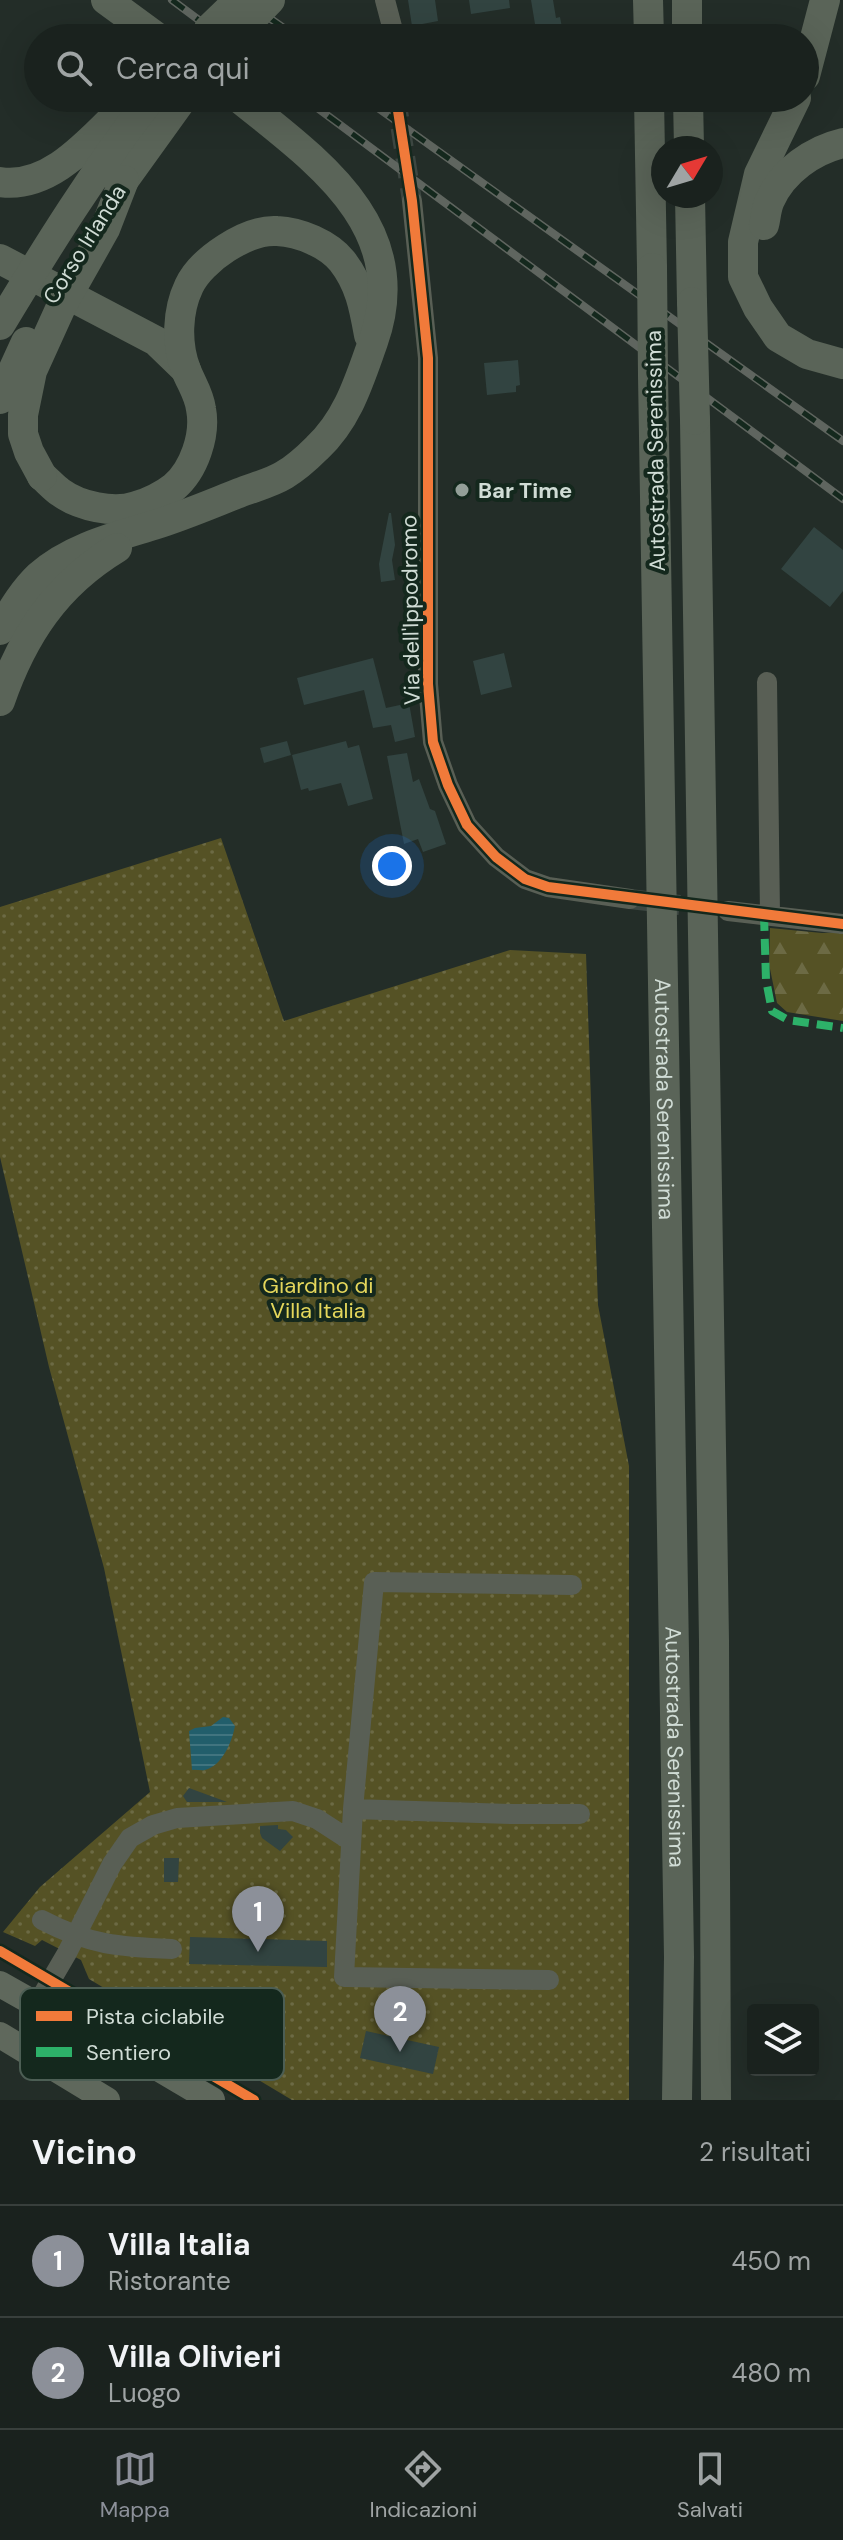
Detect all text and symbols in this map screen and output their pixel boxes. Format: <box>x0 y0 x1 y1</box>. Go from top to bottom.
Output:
search box <box>24 24 819 112</box>
icon: search <box>52 46 96 90</box>
text: Cerca qui <box>116 49 250 88</box>
north arrow <box>651 136 723 208</box>
street label: Corso Irlanda <box>36 179 133 309</box>
street label: Autostrada Serenissima <box>639 330 672 572</box>
place label: Bar Time <box>478 476 572 505</box>
marker: Bar Time <box>453 481 471 499</box>
street label: Via dell'Ippodromo <box>394 515 427 705</box>
your location <box>372 846 412 886</box>
street label: Autostrada Serenissima <box>648 978 681 1220</box>
park label: Giardino di Villa Italia <box>262 1271 374 1325</box>
street label: Autostrada Serenissima <box>659 1626 692 1868</box>
pin: 1 <box>232 1886 284 1952</box>
pin: 2 <box>374 1986 426 2052</box>
legend <box>20 1988 284 2080</box>
text: Pista ciclabile <box>86 2002 225 2031</box>
map controls <box>747 2004 819 2076</box>
button: layers <box>747 2004 819 2076</box>
text: Sentiero <box>86 2038 171 2067</box>
text: Vicino <box>32 2130 137 2175</box>
text: 2 risultati <box>699 2135 811 2169</box>
text: Villa Italia <box>108 2225 251 2264</box>
text: 1 <box>53 2244 63 2278</box>
text: 450 m <box>731 2244 811 2278</box>
text: Ristorante <box>108 2264 231 2298</box>
text: Villa Olivieri <box>108 2337 282 2376</box>
text: 2 <box>50 2356 66 2390</box>
text: 480 m <box>732 2356 811 2390</box>
text: Luogo <box>108 2376 181 2410</box>
tab: Mappa <box>100 2447 170 2524</box>
tab: Indicazioni <box>369 2447 477 2524</box>
tab: Salvati <box>677 2447 743 2524</box>

